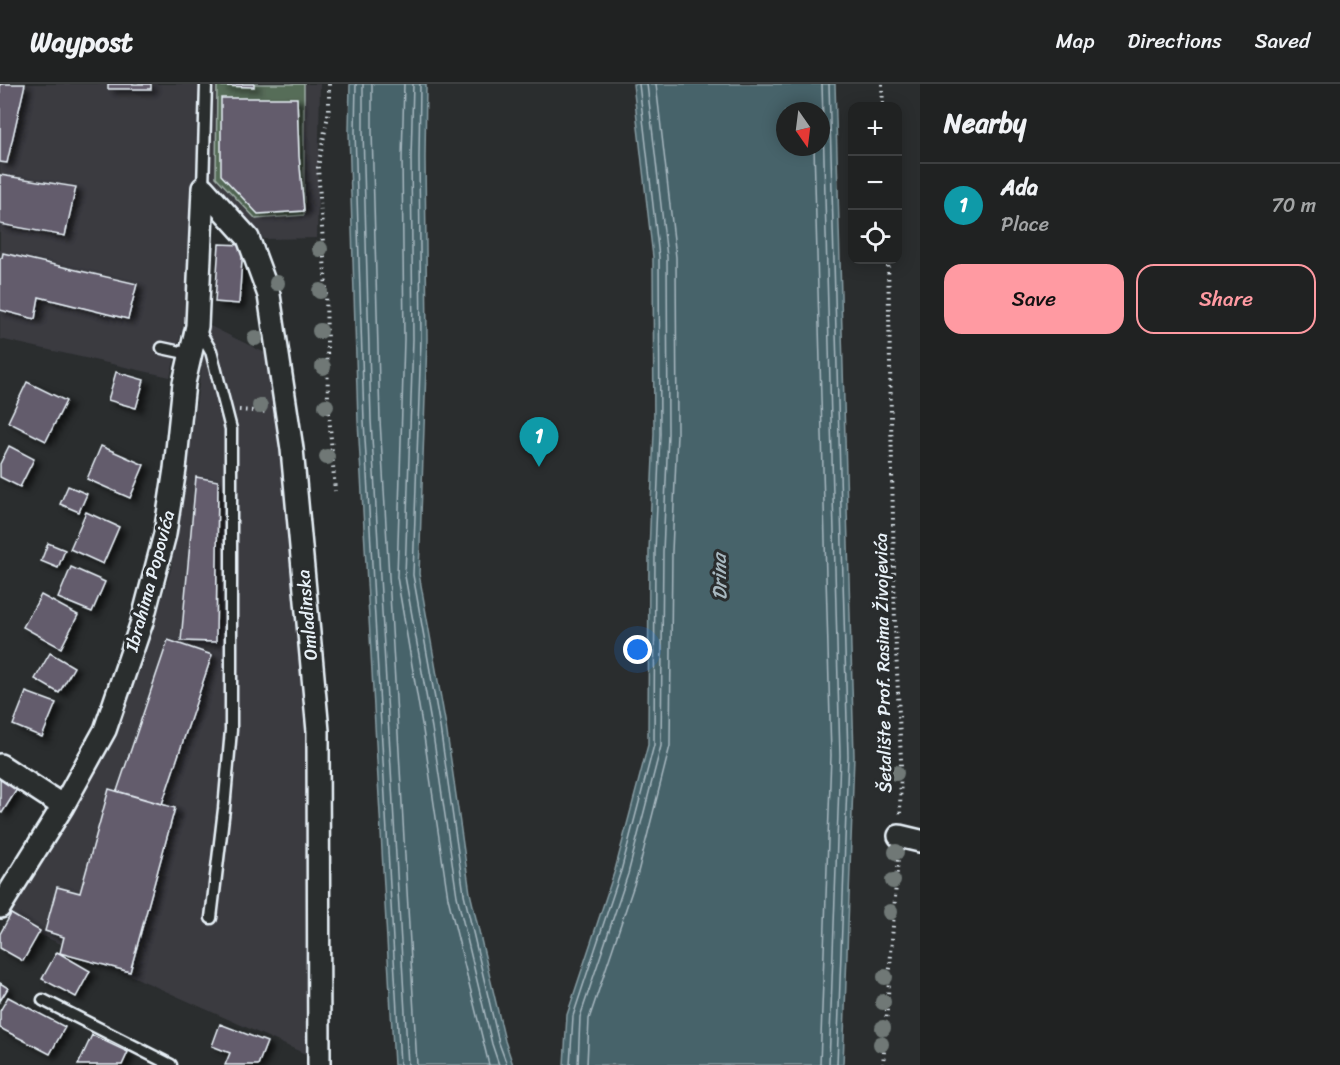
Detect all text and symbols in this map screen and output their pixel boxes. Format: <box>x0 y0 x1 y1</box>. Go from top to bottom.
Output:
text: Waypost <box>30 17 133 66</box>
text: Map <box>1056 22 1094 60</box>
text: Directions <box>1127 22 1222 60</box>
text: Saved <box>1255 22 1310 60</box>
text: Nearby <box>944 100 1026 146</box>
north arrow <box>776 102 830 156</box>
map controls <box>848 102 902 264</box>
button: + <box>848 102 902 156</box>
button: − <box>848 156 902 210</box>
text: Ada <box>1001 168 1038 207</box>
text: 1 <box>959 188 968 223</box>
text: 70 m <box>1271 188 1316 223</box>
text: Place <box>1001 207 1049 242</box>
button: locate <box>848 210 902 264</box>
button: Save <box>944 264 1124 334</box>
button: Share <box>1136 264 1316 334</box>
pin: 1 <box>520 418 558 467</box>
street label: Ibrahima Popovića <box>115 507 184 656</box>
street label: Šetalište Prof. Rasima Živojevića <box>865 533 901 793</box>
water label: Drina <box>702 550 737 601</box>
street label: Omladinska <box>287 568 327 662</box>
your location <box>623 635 652 664</box>

